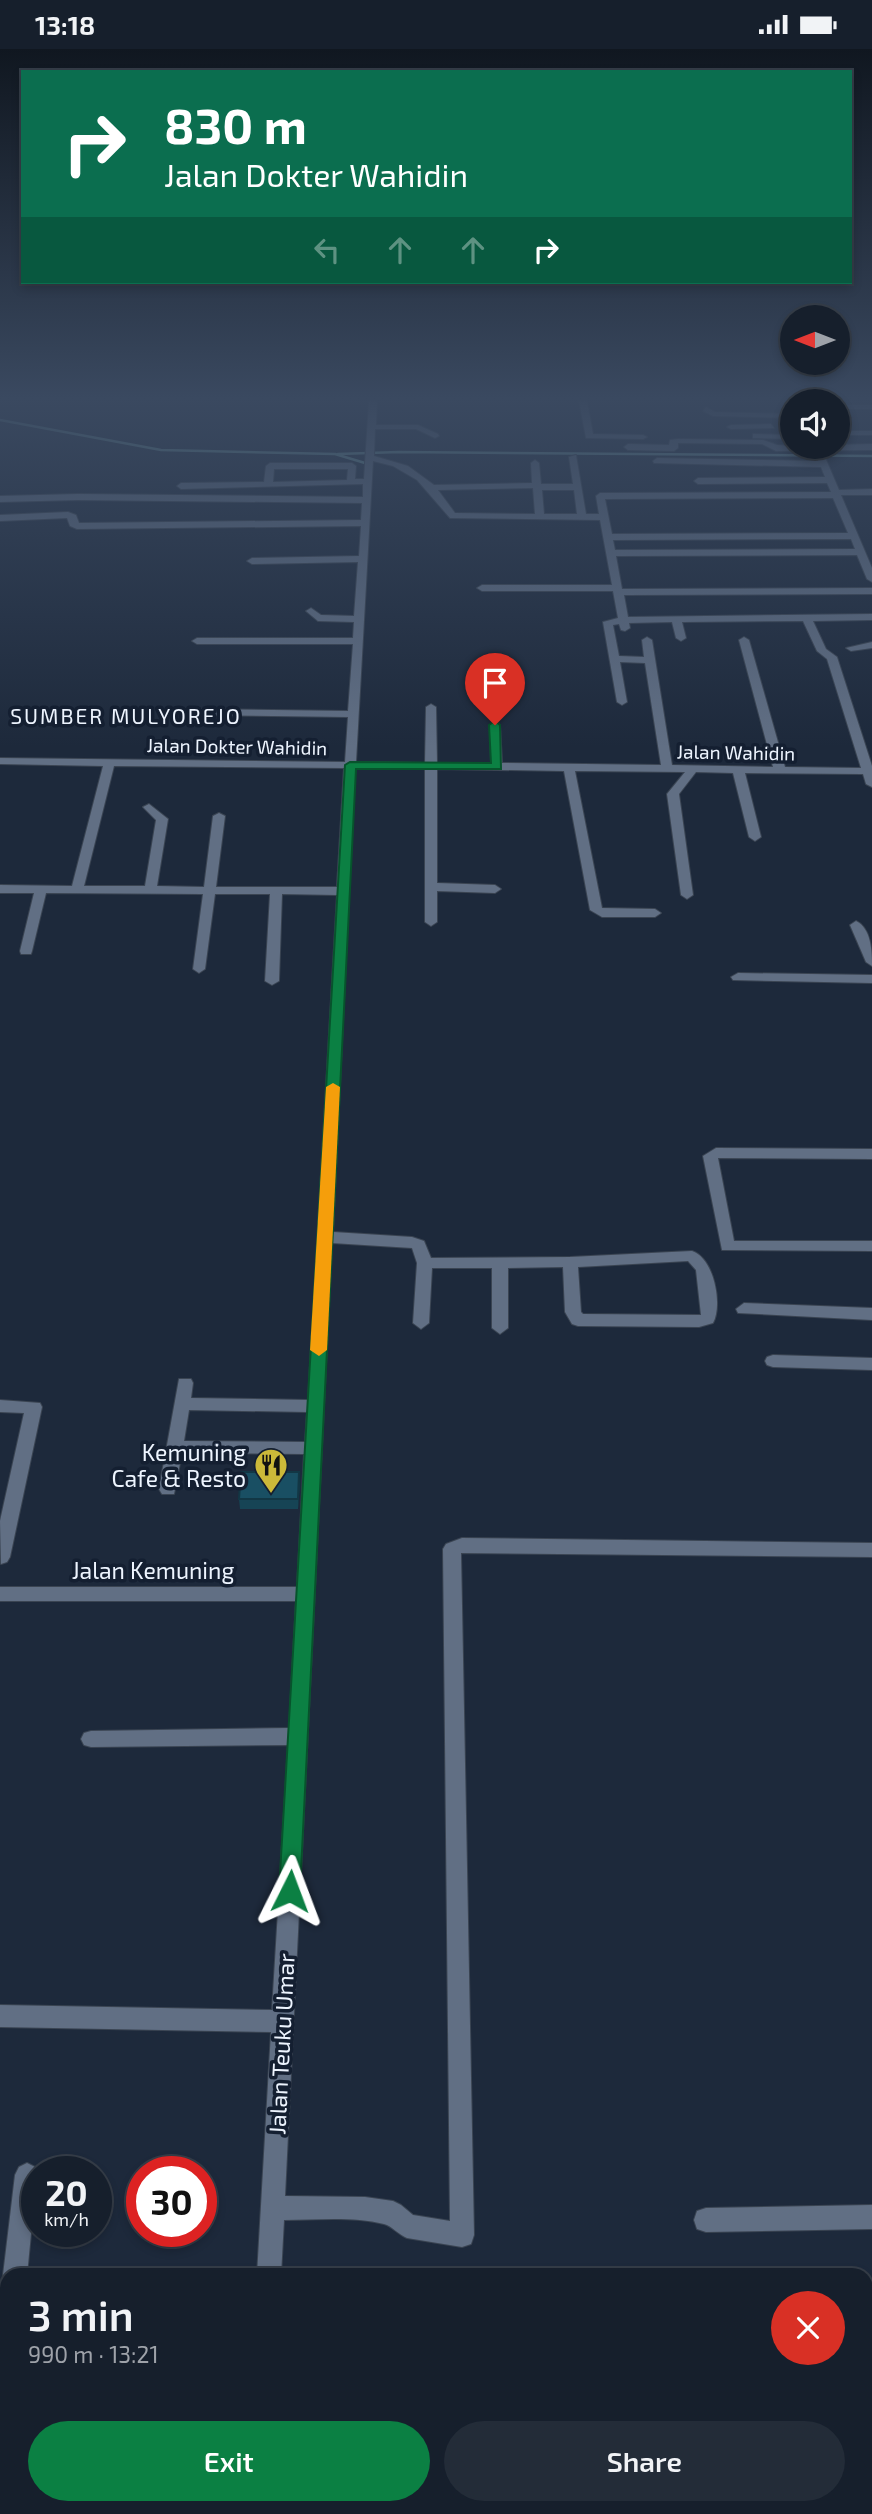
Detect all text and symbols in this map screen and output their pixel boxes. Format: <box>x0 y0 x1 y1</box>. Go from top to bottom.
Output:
text: 13:18 <box>35 9 95 40</box>
text: 830 m <box>164 95 307 154</box>
icon: right <box>49 98 140 189</box>
text: Jalan Dokter Wahidin <box>164 155 468 193</box>
icon: left <box>308 231 346 269</box>
icon: ahead <box>381 231 419 269</box>
icon: ahead <box>454 231 492 269</box>
icon: right <box>527 231 565 269</box>
north arrow <box>780 305 850 375</box>
map controls <box>780 305 850 459</box>
button: sound <box>780 389 850 459</box>
pin <box>465 653 525 725</box>
icon: arrive <box>476 664 514 702</box>
district label: SUMBER MULYOREJO <box>10 703 242 728</box>
street label: Jalan Dokter Wahidin <box>147 733 327 759</box>
street label: Jalan Wahidin <box>677 739 795 765</box>
place label: Kemuning Cafe & Resto <box>111 1438 246 1492</box>
restaurant icon: Kemuning Cafe & Resto <box>252 1446 290 1495</box>
street label: Jalan Kemuning <box>72 1556 234 1584</box>
position arrow <box>253 1854 327 1928</box>
street label: Jalan Teuku Umar <box>262 1953 300 2135</box>
speed limit sign: 30 <box>126 2156 217 2247</box>
text: 20 <box>45 2171 88 2213</box>
text: km/h <box>44 2208 89 2230</box>
text: 3 min <box>28 2289 134 2339</box>
button: close <box>771 2291 845 2365</box>
text: 990 m · 13:21 <box>28 2340 159 2368</box>
button: Exit <box>28 2421 430 2501</box>
button: Share <box>444 2421 845 2501</box>

